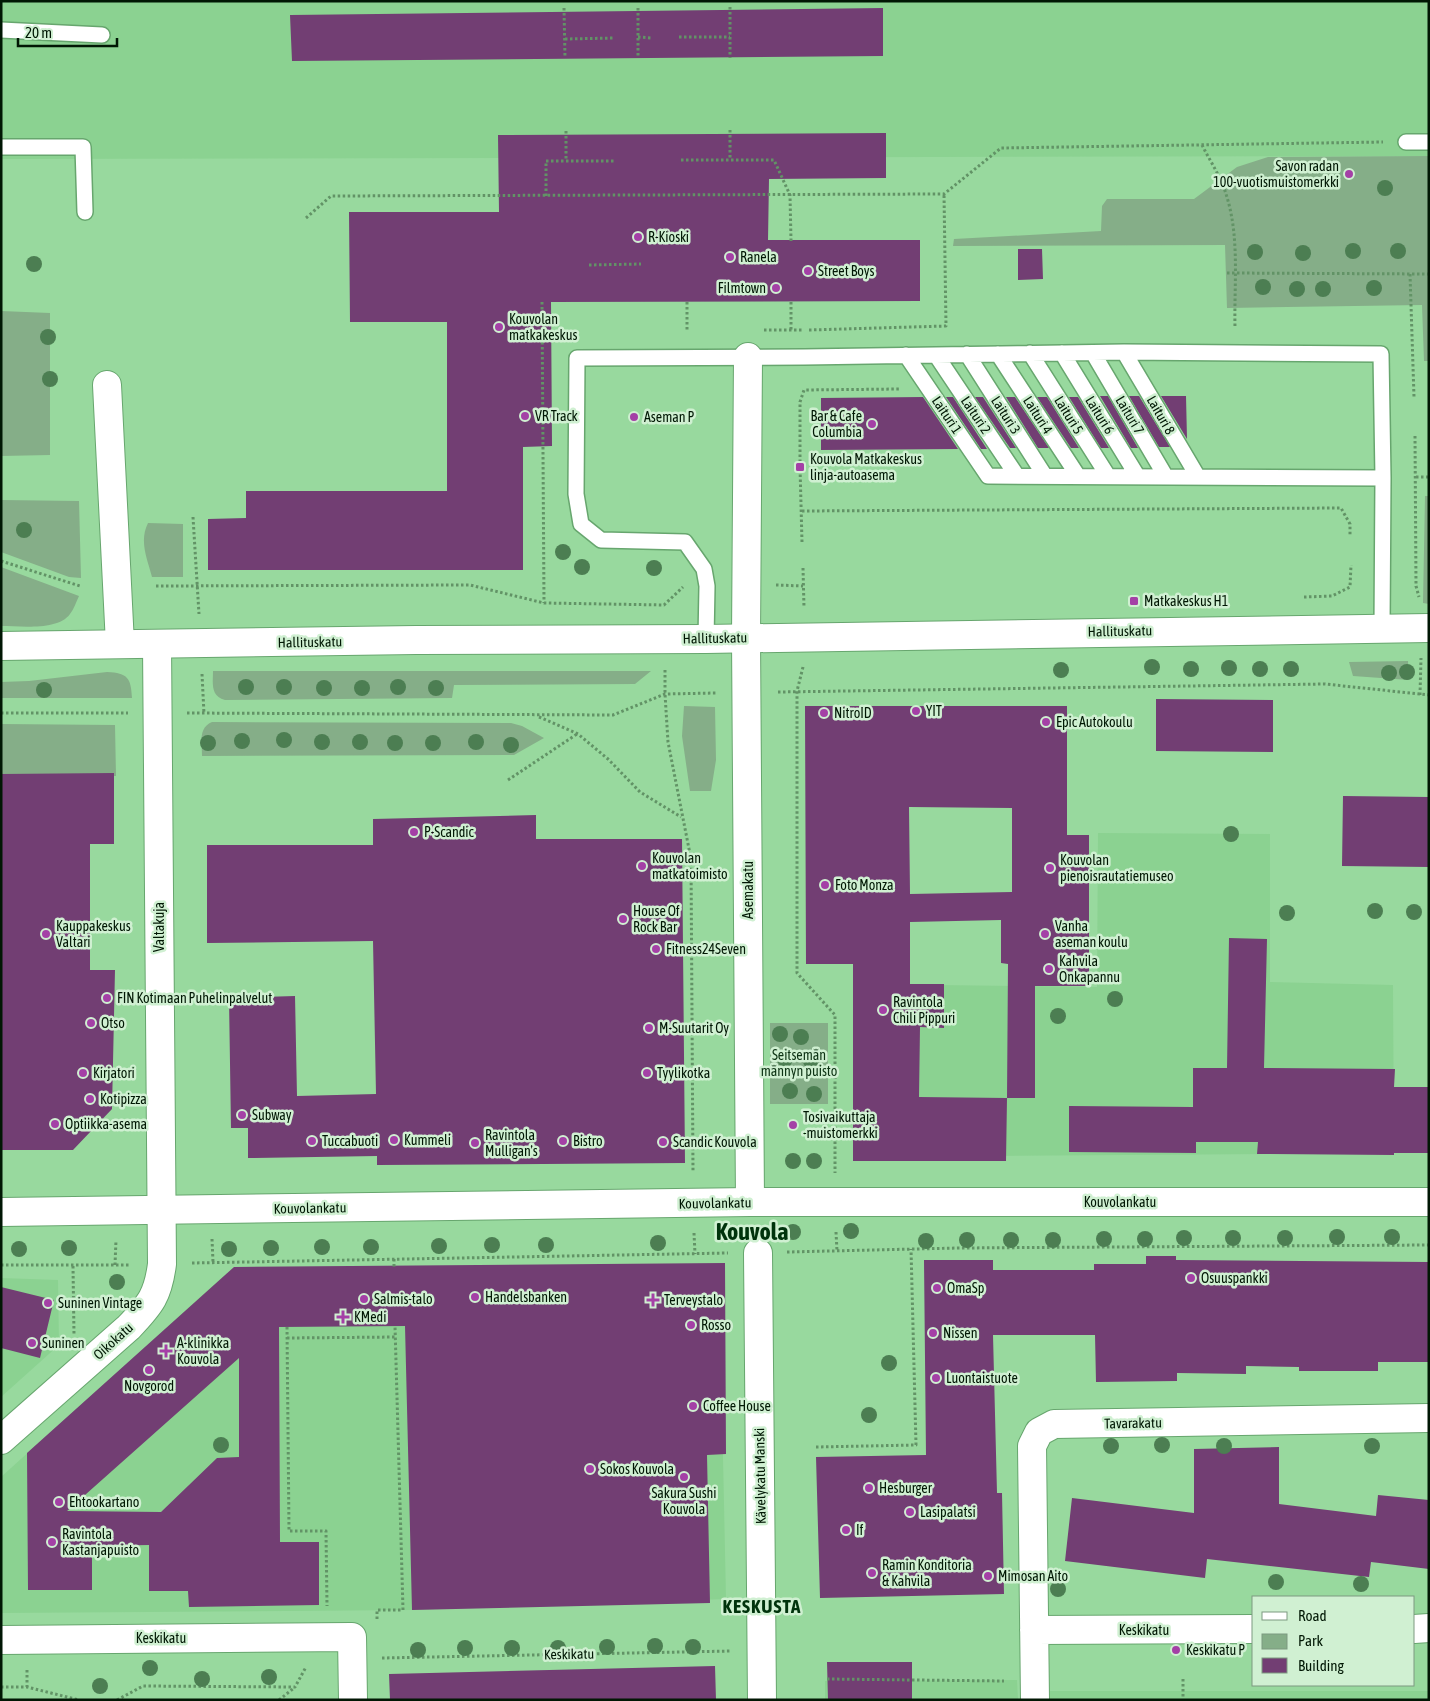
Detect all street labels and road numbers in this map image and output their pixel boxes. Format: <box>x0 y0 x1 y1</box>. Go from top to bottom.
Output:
street label: Laituri 1 <box>929 393 965 437</box>
street label: Laituri 2 <box>958 393 994 437</box>
street label: Laituri 3 <box>988 393 1024 437</box>
street label: Laituri 4 <box>1020 393 1056 437</box>
street label: Laituri 5 <box>1051 393 1087 437</box>
street label: Laituri 6 <box>1082 393 1118 437</box>
street label: Laituri 7 <box>1112 393 1148 437</box>
street label: Laituri 8 <box>1144 393 1179 437</box>
street label: Hallituskatu <box>1088 622 1152 640</box>
street label: Hallituskatu <box>683 629 747 647</box>
street label: Hallituskatu <box>278 633 342 651</box>
street label: Asemakatu <box>740 861 756 919</box>
street label: Valtakuja <box>151 902 167 952</box>
street label: Kouvolankatu <box>679 1194 751 1212</box>
street label: Kouvolankatu <box>1084 1194 1156 1210</box>
street label: Kouvolankatu <box>274 1199 346 1217</box>
street label: Oikokatu <box>90 1319 136 1363</box>
street label: Tavarakatu <box>1104 1414 1162 1432</box>
street label: Kävelykatu Manski <box>751 1428 769 1524</box>
street label: Keskikatu <box>1119 1622 1169 1638</box>
street label: Keskikatu <box>136 1630 186 1646</box>
street label: Keskikatu <box>544 1646 594 1662</box>

